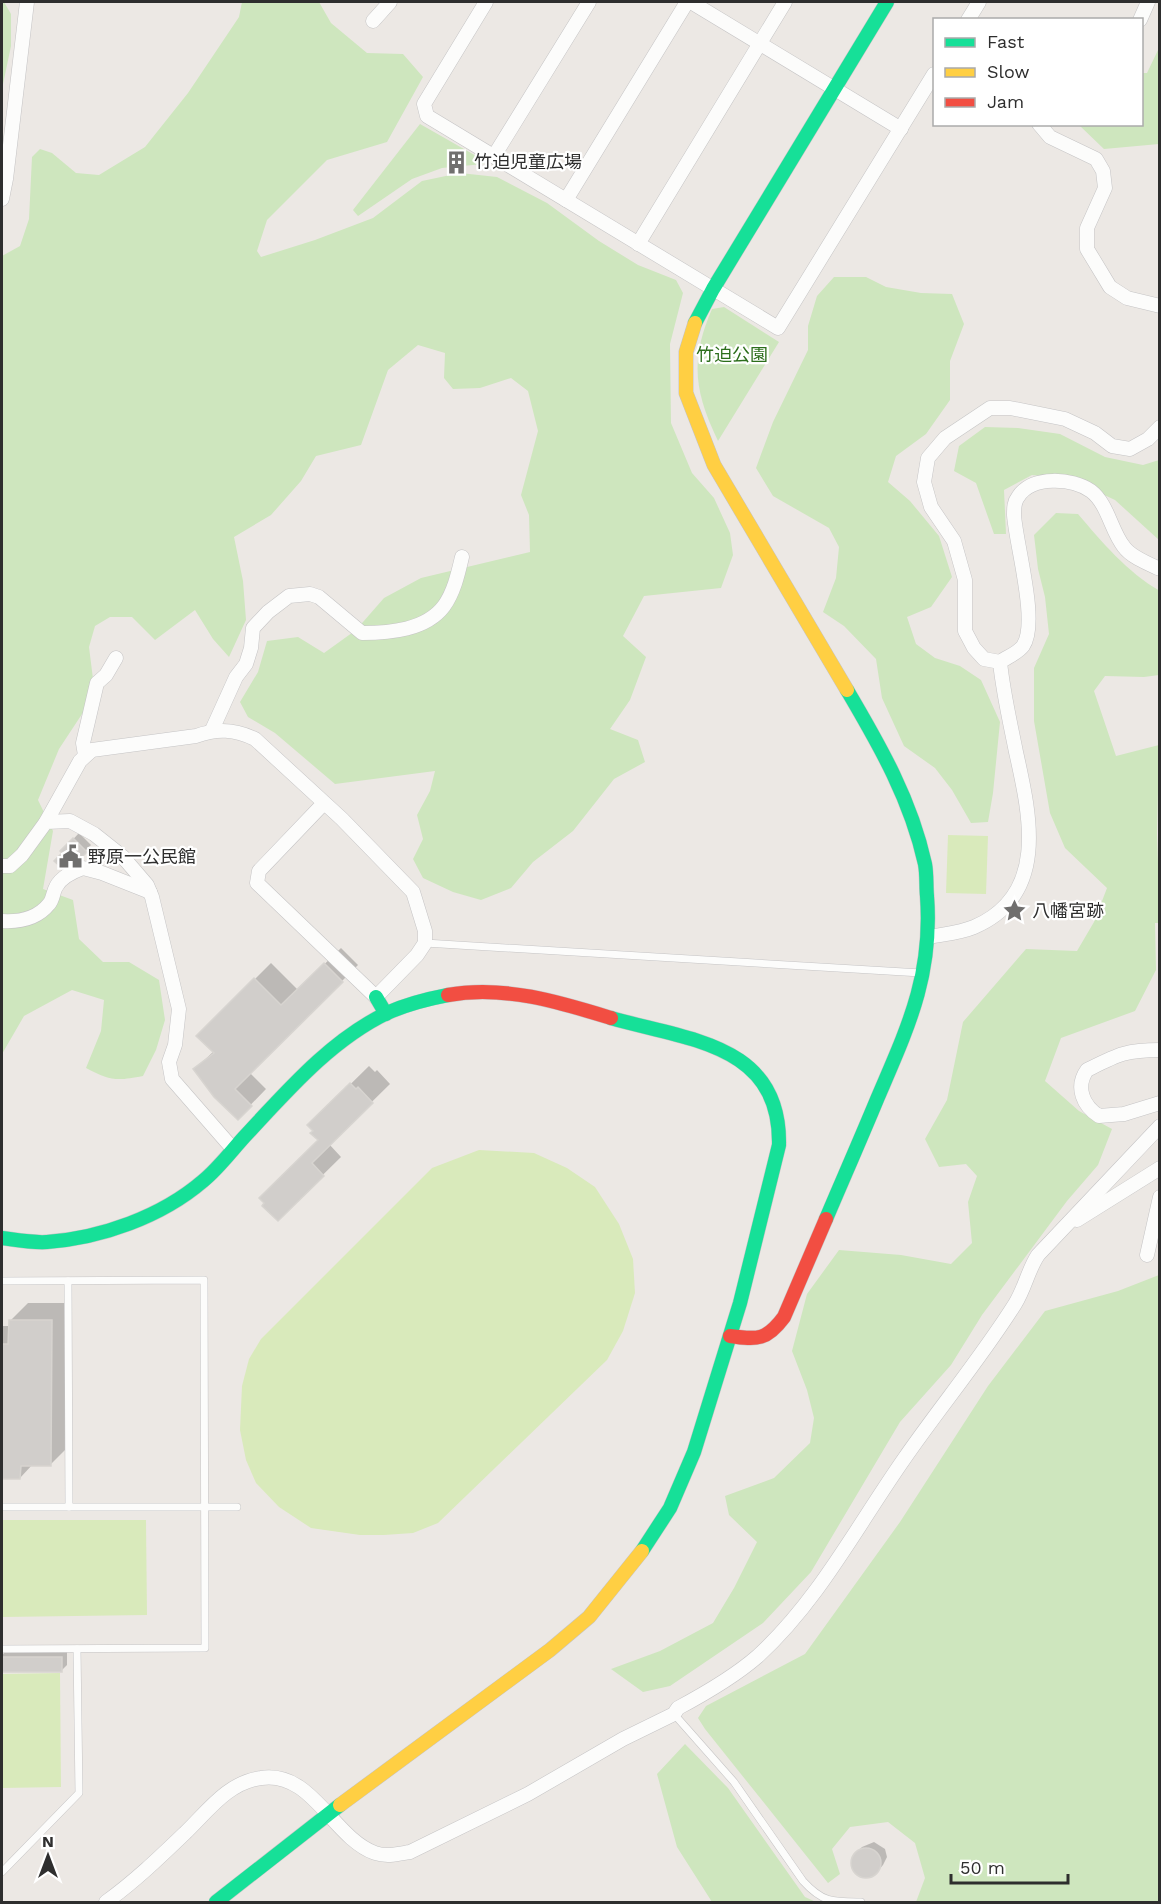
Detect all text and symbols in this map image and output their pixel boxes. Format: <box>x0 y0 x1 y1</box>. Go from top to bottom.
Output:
legend <box>933 18 1143 126</box>
text: Fast <box>987 31 1025 52</box>
text: Slow <box>987 61 1030 82</box>
text: Jam <box>987 91 1024 112</box>
building icon: 竹迫児童広場 <box>443 149 469 175</box>
place label: 竹迫児童広場 <box>474 151 582 172</box>
park label: 竹迫公園 <box>696 344 768 365</box>
public building icon: 野原一公民館 <box>57 844 83 870</box>
place label: 野原一公民館 <box>88 846 196 867</box>
place icon: 八幡宮跡 <box>1001 898 1027 924</box>
place label: 八幡宮跡 <box>1032 900 1104 921</box>
north arrow <box>18 1826 78 1886</box>
text: N <box>42 1832 54 1851</box>
scale bar <box>951 1847 1068 1885</box>
text: 50 m <box>960 1857 1005 1878</box>

